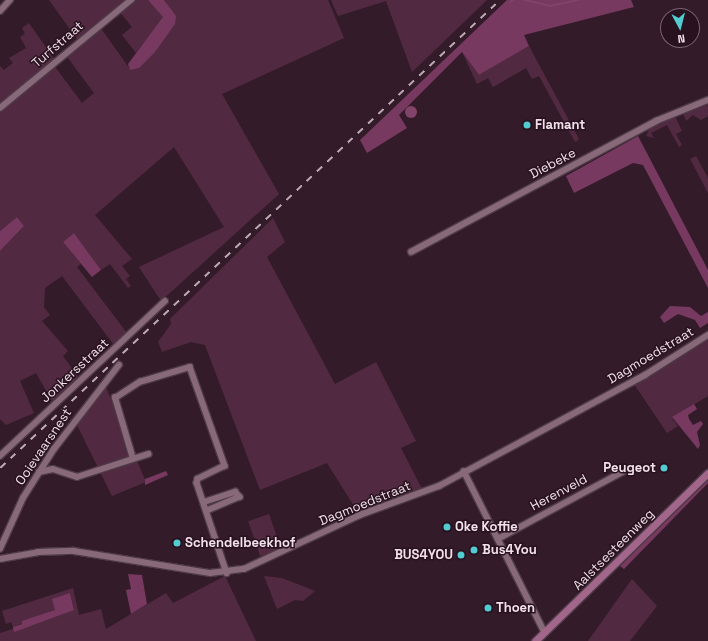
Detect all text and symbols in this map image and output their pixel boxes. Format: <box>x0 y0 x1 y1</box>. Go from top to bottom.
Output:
north arrow <box>660 8 700 48</box>
street label: Turfstraat <box>29 18 87 72</box>
text: N <box>677 32 686 46</box>
place label: Flamant <box>535 117 585 133</box>
marker: Flamant <box>522 120 532 130</box>
street label: Diebeke <box>527 145 579 183</box>
street label: Dagmoedstraat <box>605 324 697 388</box>
street label: Jonkersstraat <box>38 336 112 406</box>
street label: Ooievaarsnest <box>13 406 75 488</box>
place label: Peugeot <box>603 460 656 476</box>
marker: Peugeot <box>659 463 669 473</box>
street label: Herenveld <box>528 471 590 515</box>
street label: Dagmoedstraat <box>317 479 413 529</box>
street label: Aalstsesteenweg <box>570 506 658 594</box>
place label: Oke Koffie <box>455 519 518 535</box>
marker: Oke Koffie <box>442 522 452 532</box>
place label: Schendelbeekhof <box>185 535 295 551</box>
marker: Schendelbeekhof <box>172 538 182 548</box>
place label: Bus4You <box>482 542 537 558</box>
marker: Bus4You <box>469 545 479 555</box>
place label: BUS4YOU <box>394 547 453 563</box>
marker: BUS4YOU <box>456 550 466 560</box>
place label: Thoen <box>496 600 535 616</box>
marker: Thoen <box>483 603 493 613</box>

